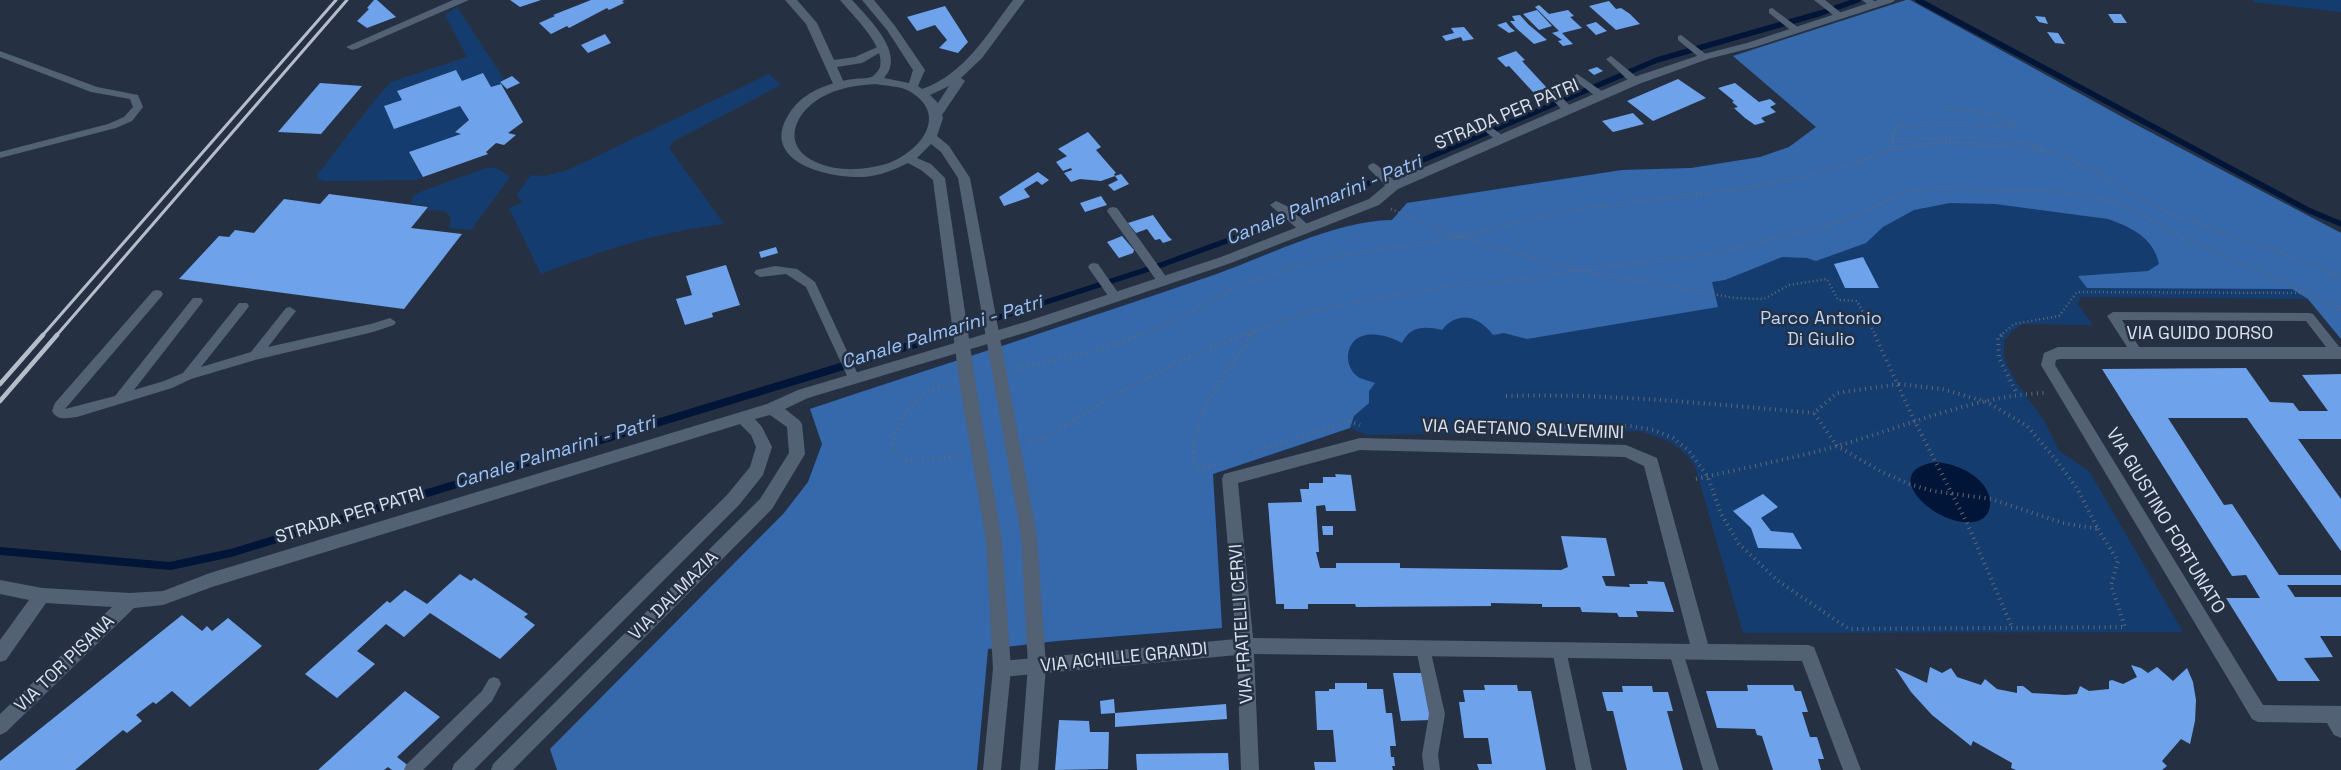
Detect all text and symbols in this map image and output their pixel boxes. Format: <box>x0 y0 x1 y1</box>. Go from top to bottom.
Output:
street label: STRADA PER PATRI <box>1432 75 1582 155</box>
water label: Canale Palmarini - Patri <box>1223 151 1425 251</box>
water label: Canale Palmarini - Patri <box>839 292 1045 374</box>
park label: Parco Antonio Di Giulio <box>1760 308 1882 350</box>
street label: VIA GUIDO DORSO <box>2127 323 2273 345</box>
water label: Canale Palmarini - Patri <box>452 412 658 494</box>
street label: VIA GAETANO SALVEMINI <box>1422 416 1624 444</box>
street label: VIA GIUSTINO FORTUNATO <box>2101 424 2229 618</box>
street label: STRADA PER PATRI <box>273 483 427 549</box>
street label: VIA FRATELLI CERVI <box>1226 543 1258 705</box>
street label: VIA DALMAZIA <box>625 547 723 645</box>
street label: VIA TOR PISANA <box>11 611 119 717</box>
street label: VIA ACHILLE GRANDI <box>1039 638 1209 678</box>

